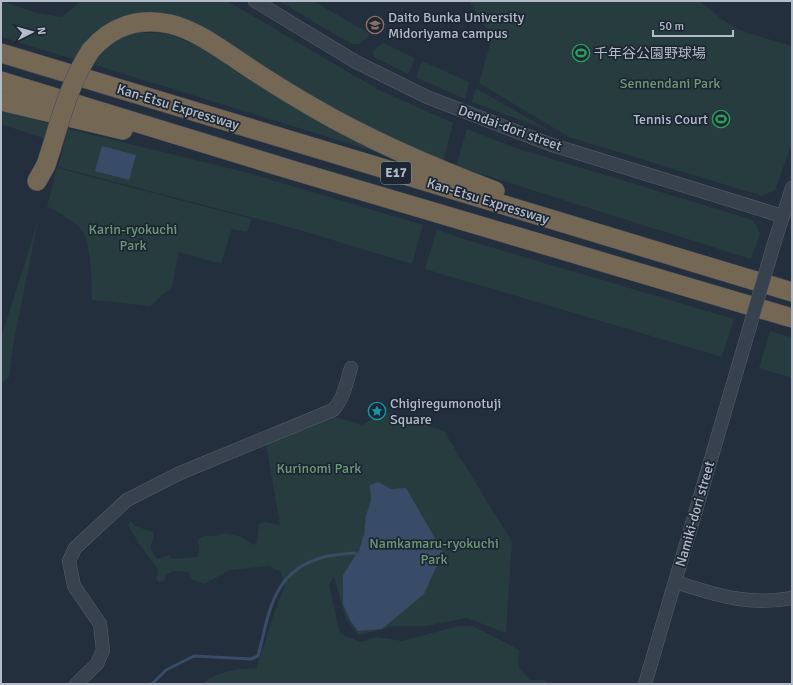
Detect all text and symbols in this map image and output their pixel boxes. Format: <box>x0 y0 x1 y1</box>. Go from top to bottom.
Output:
place label: Daito Bunka University Midoriyama campus <box>388 9 525 42</box>
north arrow <box>12 12 52 52</box>
scale bar <box>653 12 733 38</box>
school or university icon: Daito Bunka University Midoriyama campus <box>365 15 385 35</box>
text: 50 m <box>659 19 684 34</box>
text: N <box>35 27 48 35</box>
sports icon: 千年谷公園野球場 <box>571 43 591 63</box>
place label: 千年谷公園野球場 <box>594 45 706 62</box>
park label: Sennendani Park <box>620 75 720 92</box>
street label: Kan-Etsu Expressway <box>115 80 242 134</box>
street label: Dendai-dori street <box>456 101 564 155</box>
sports icon: Tennis Court <box>711 109 731 129</box>
place label: Tennis Court <box>633 111 708 128</box>
road number: E17 <box>381 162 411 184</box>
street label: Kan-Etsu Expressway <box>425 174 552 228</box>
park label: Karin-ryokuchi Park <box>89 221 177 254</box>
place label: Chigiregumonotuji Square <box>390 395 501 428</box>
place icon: Chigiregumonotuji Square <box>367 401 387 421</box>
street label: Namiki-dori street <box>672 459 718 569</box>
park label: Kurinomi Park <box>277 460 361 477</box>
park label: Namkamaru-ryokuchi Park <box>369 535 499 568</box>

